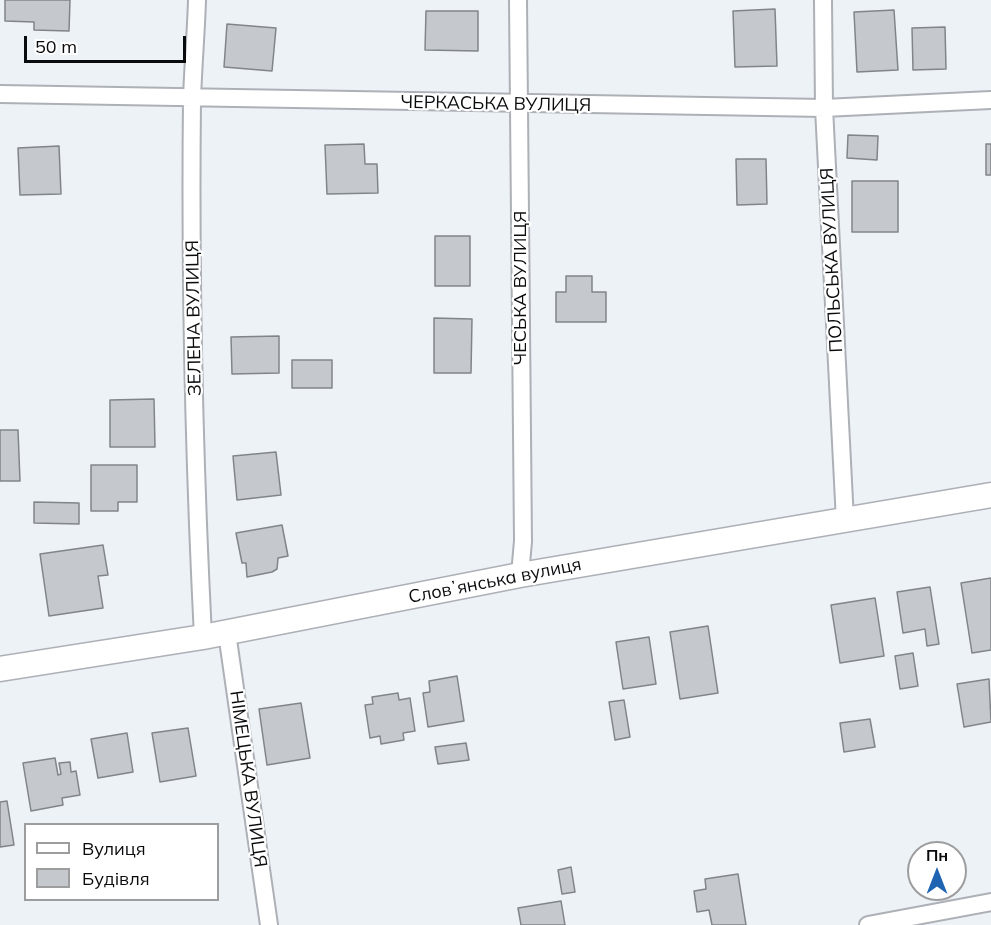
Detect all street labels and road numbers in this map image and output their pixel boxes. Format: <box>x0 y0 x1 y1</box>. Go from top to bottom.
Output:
street label: ЧЕРКАСЬКА ВУЛИЦЯ <box>401 92 591 116</box>
street label: ПОЛЬСЬКА ВУЛИЦЯ <box>816 167 848 353</box>
street label: ЧЕСЬКА ВУЛИЦЯ <box>510 211 532 365</box>
street label: ЗЕЛЕНА ВУЛИЦЯ <box>182 240 206 396</box>
street label: Словʼянська вулиця <box>407 554 583 608</box>
street label: НІМЕЦЬКА ВУЛИЦЯ <box>225 689 271 869</box>

